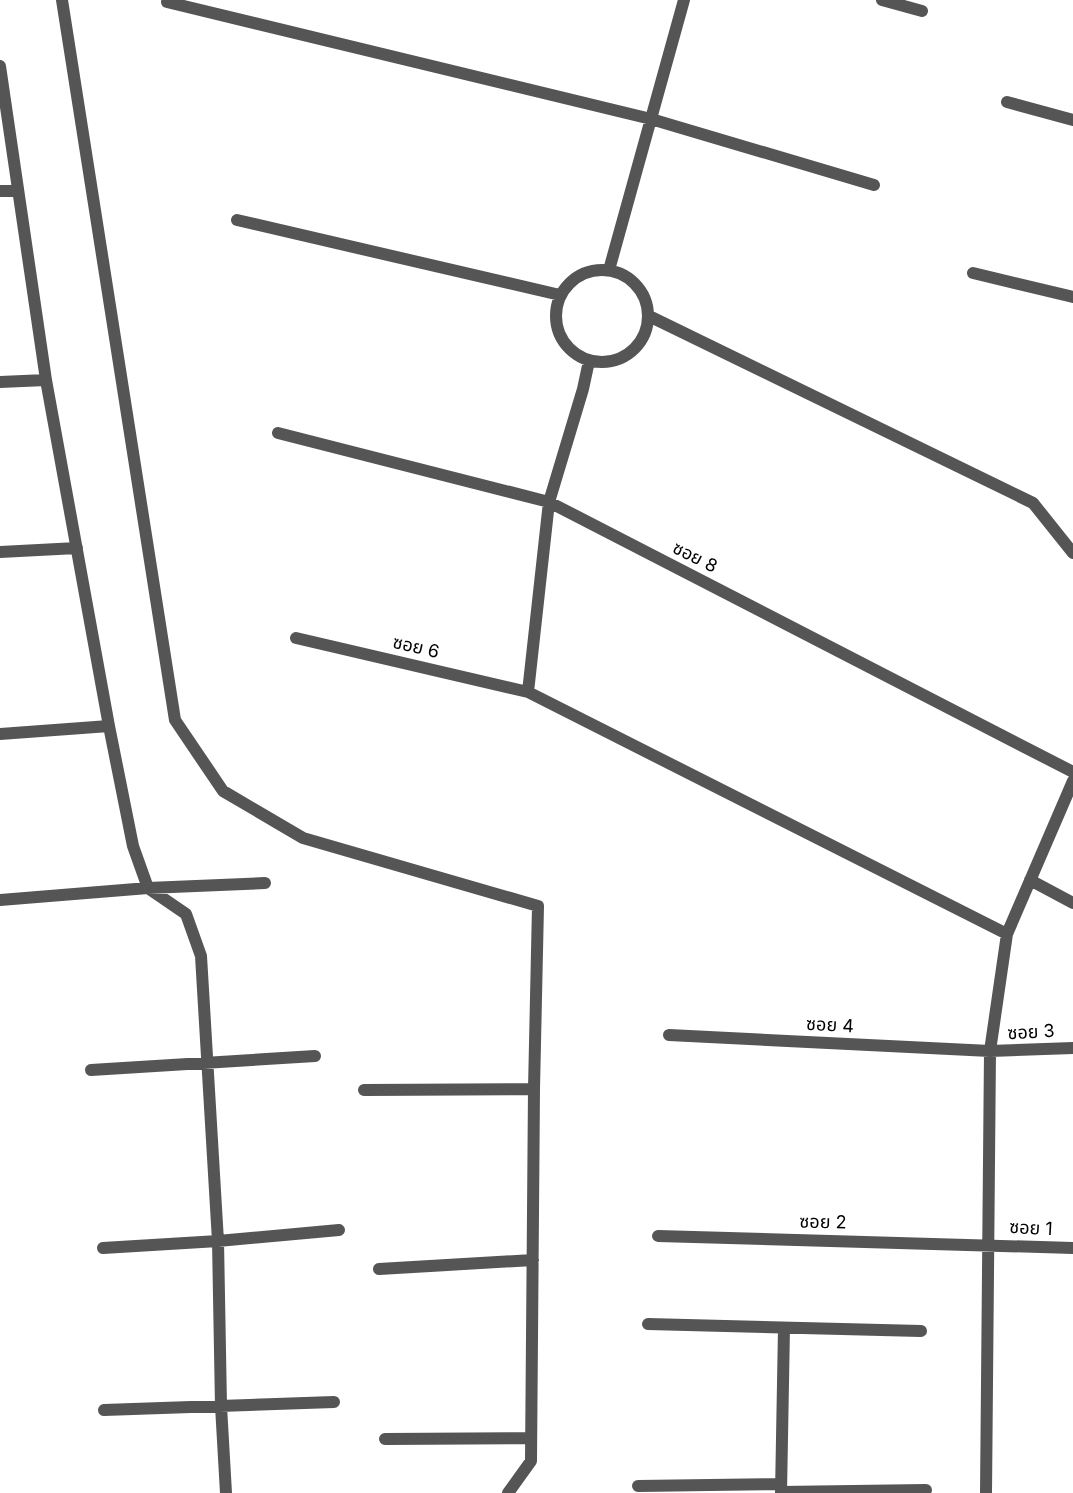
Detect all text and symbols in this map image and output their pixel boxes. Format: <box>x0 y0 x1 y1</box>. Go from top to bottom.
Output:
street label: ซอย 8 <box>669 536 721 577</box>
street label: ซอย 6 <box>391 631 442 662</box>
street label: ซอย 4 <box>806 1013 854 1036</box>
street label: ซอย 3 <box>1007 1020 1055 1043</box>
street label: ซอย 2 <box>799 1211 847 1232</box>
street label: ซอย 1 <box>1009 1216 1053 1239</box>

